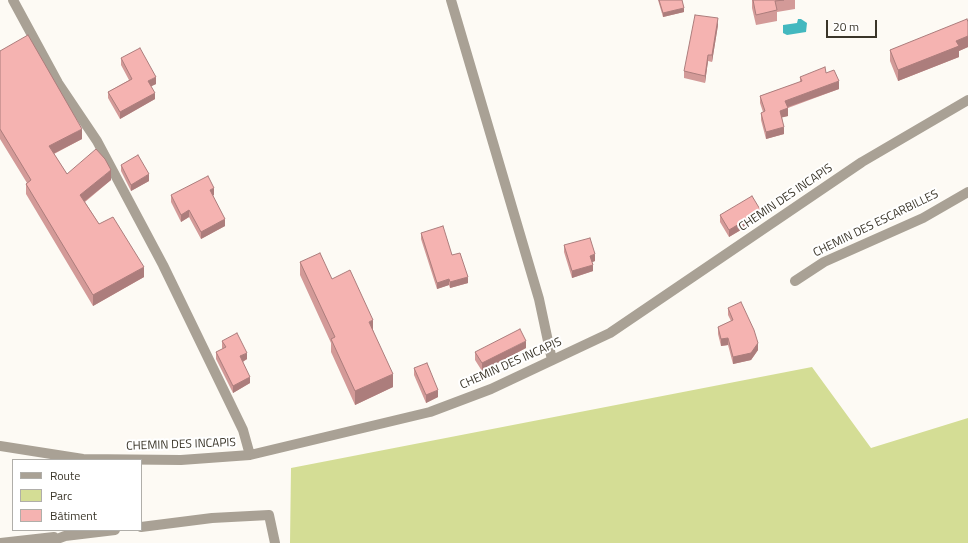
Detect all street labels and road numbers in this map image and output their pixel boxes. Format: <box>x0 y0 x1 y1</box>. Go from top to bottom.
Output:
street label: CHEMIN DES INCAPIS <box>736 161 836 235</box>
street label: CHEMIN DES ESCARBILLES <box>811 187 941 261</box>
street label: CHEMIN DES INCAPIS <box>458 335 564 393</box>
street label: CHEMIN DES INCAPIS <box>126 436 236 454</box>

